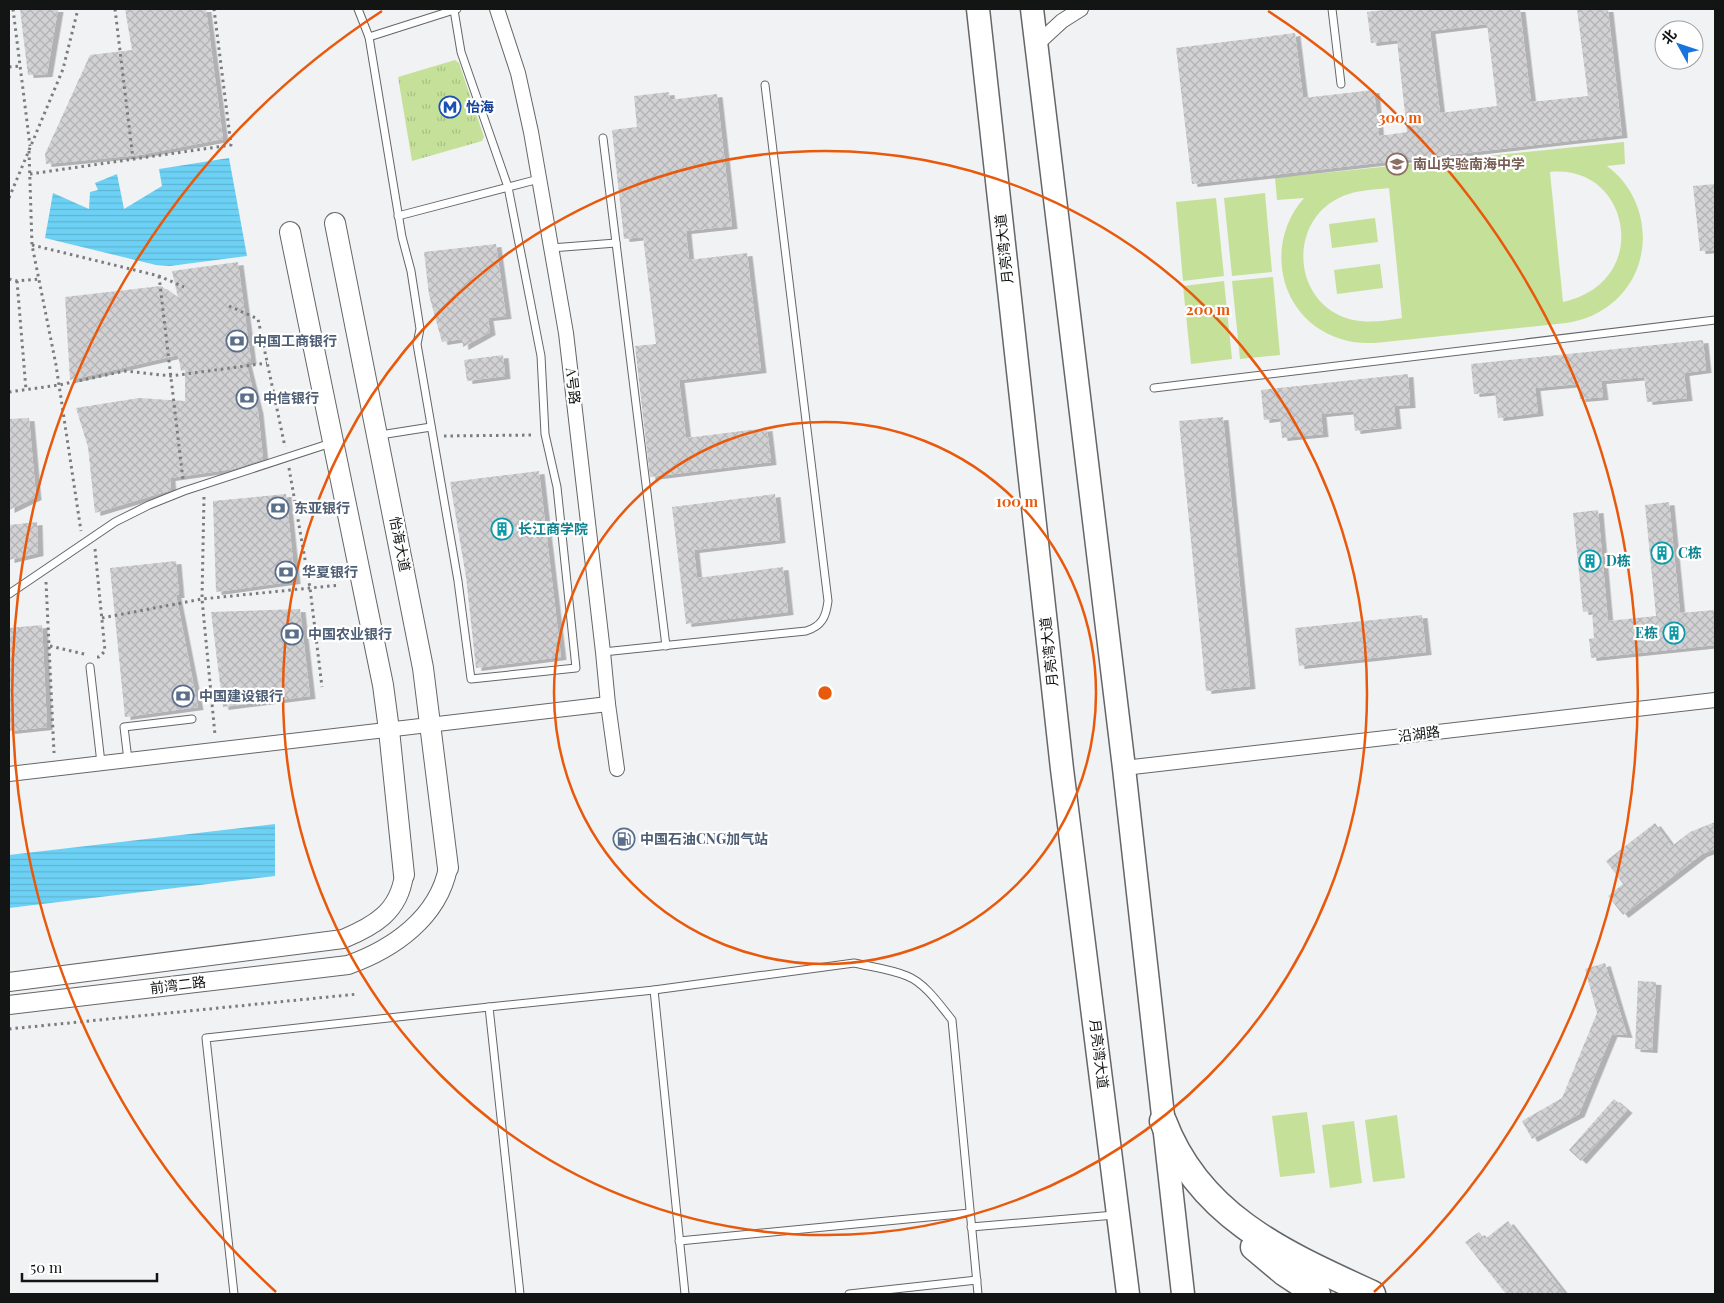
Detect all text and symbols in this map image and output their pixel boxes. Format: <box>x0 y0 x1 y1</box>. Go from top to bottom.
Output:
north arrow <box>1654 20 1704 70</box>
text: 北 <box>1657 25 1680 48</box>
metro station icon: 怡海 <box>438 95 462 119</box>
place label: 怡海 <box>466 97 494 116</box>
text: 300 m <box>1378 107 1422 127</box>
school or university icon: 南山实验南海中学 <box>1385 152 1409 176</box>
place label: 南山实验南海中学 <box>1413 154 1525 173</box>
street label: 月亮湾大道 <box>990 213 1017 285</box>
text: 200 m <box>1186 299 1231 319</box>
bank icon: 中国工商银行 <box>225 329 249 353</box>
place label: 中国工商银行 <box>253 331 337 350</box>
street label: A号路 <box>562 366 585 405</box>
bank icon: 中信银行 <box>235 386 259 410</box>
place label: 中信银行 <box>263 388 319 407</box>
text: 100 m <box>996 491 1039 511</box>
bank icon: 东亚银行 <box>266 496 290 520</box>
place label: 东亚银行 <box>294 498 350 517</box>
street label: 怡海大道 <box>386 515 415 573</box>
building icon: 长江商学院 <box>490 517 514 541</box>
place label: 长江商学院 <box>518 519 588 538</box>
building icon: C栋 <box>1650 541 1674 565</box>
place label: C栋 <box>1678 543 1702 562</box>
building icon: D栋 <box>1578 549 1602 573</box>
place label: D栋 <box>1606 551 1631 570</box>
bank icon: 华夏银行 <box>274 560 298 584</box>
place label: 华夏银行 <box>302 562 358 581</box>
street label: 月亮湾大道 <box>1035 616 1062 688</box>
building icon: E栋 <box>1662 621 1686 645</box>
bank icon: 中国农业银行 <box>280 622 304 646</box>
place label: E栋 <box>1635 623 1658 642</box>
place label: 中国农业银行 <box>308 624 392 643</box>
bank icon: 中国建设银行 <box>171 684 195 708</box>
centre of rings <box>816 684 834 702</box>
place label: 中国建设银行 <box>199 686 283 705</box>
street label: 沿湖路 <box>1397 722 1441 745</box>
fuel station icon: 中国石油CNG加气站 <box>612 827 636 851</box>
place label: 中国石油CNG加气站 <box>640 829 768 848</box>
street label: 前湾二路 <box>149 972 207 997</box>
street label: 月亮湾大道 <box>1086 1018 1113 1090</box>
scale bar <box>22 1250 158 1282</box>
text: 50 m <box>30 1257 63 1277</box>

